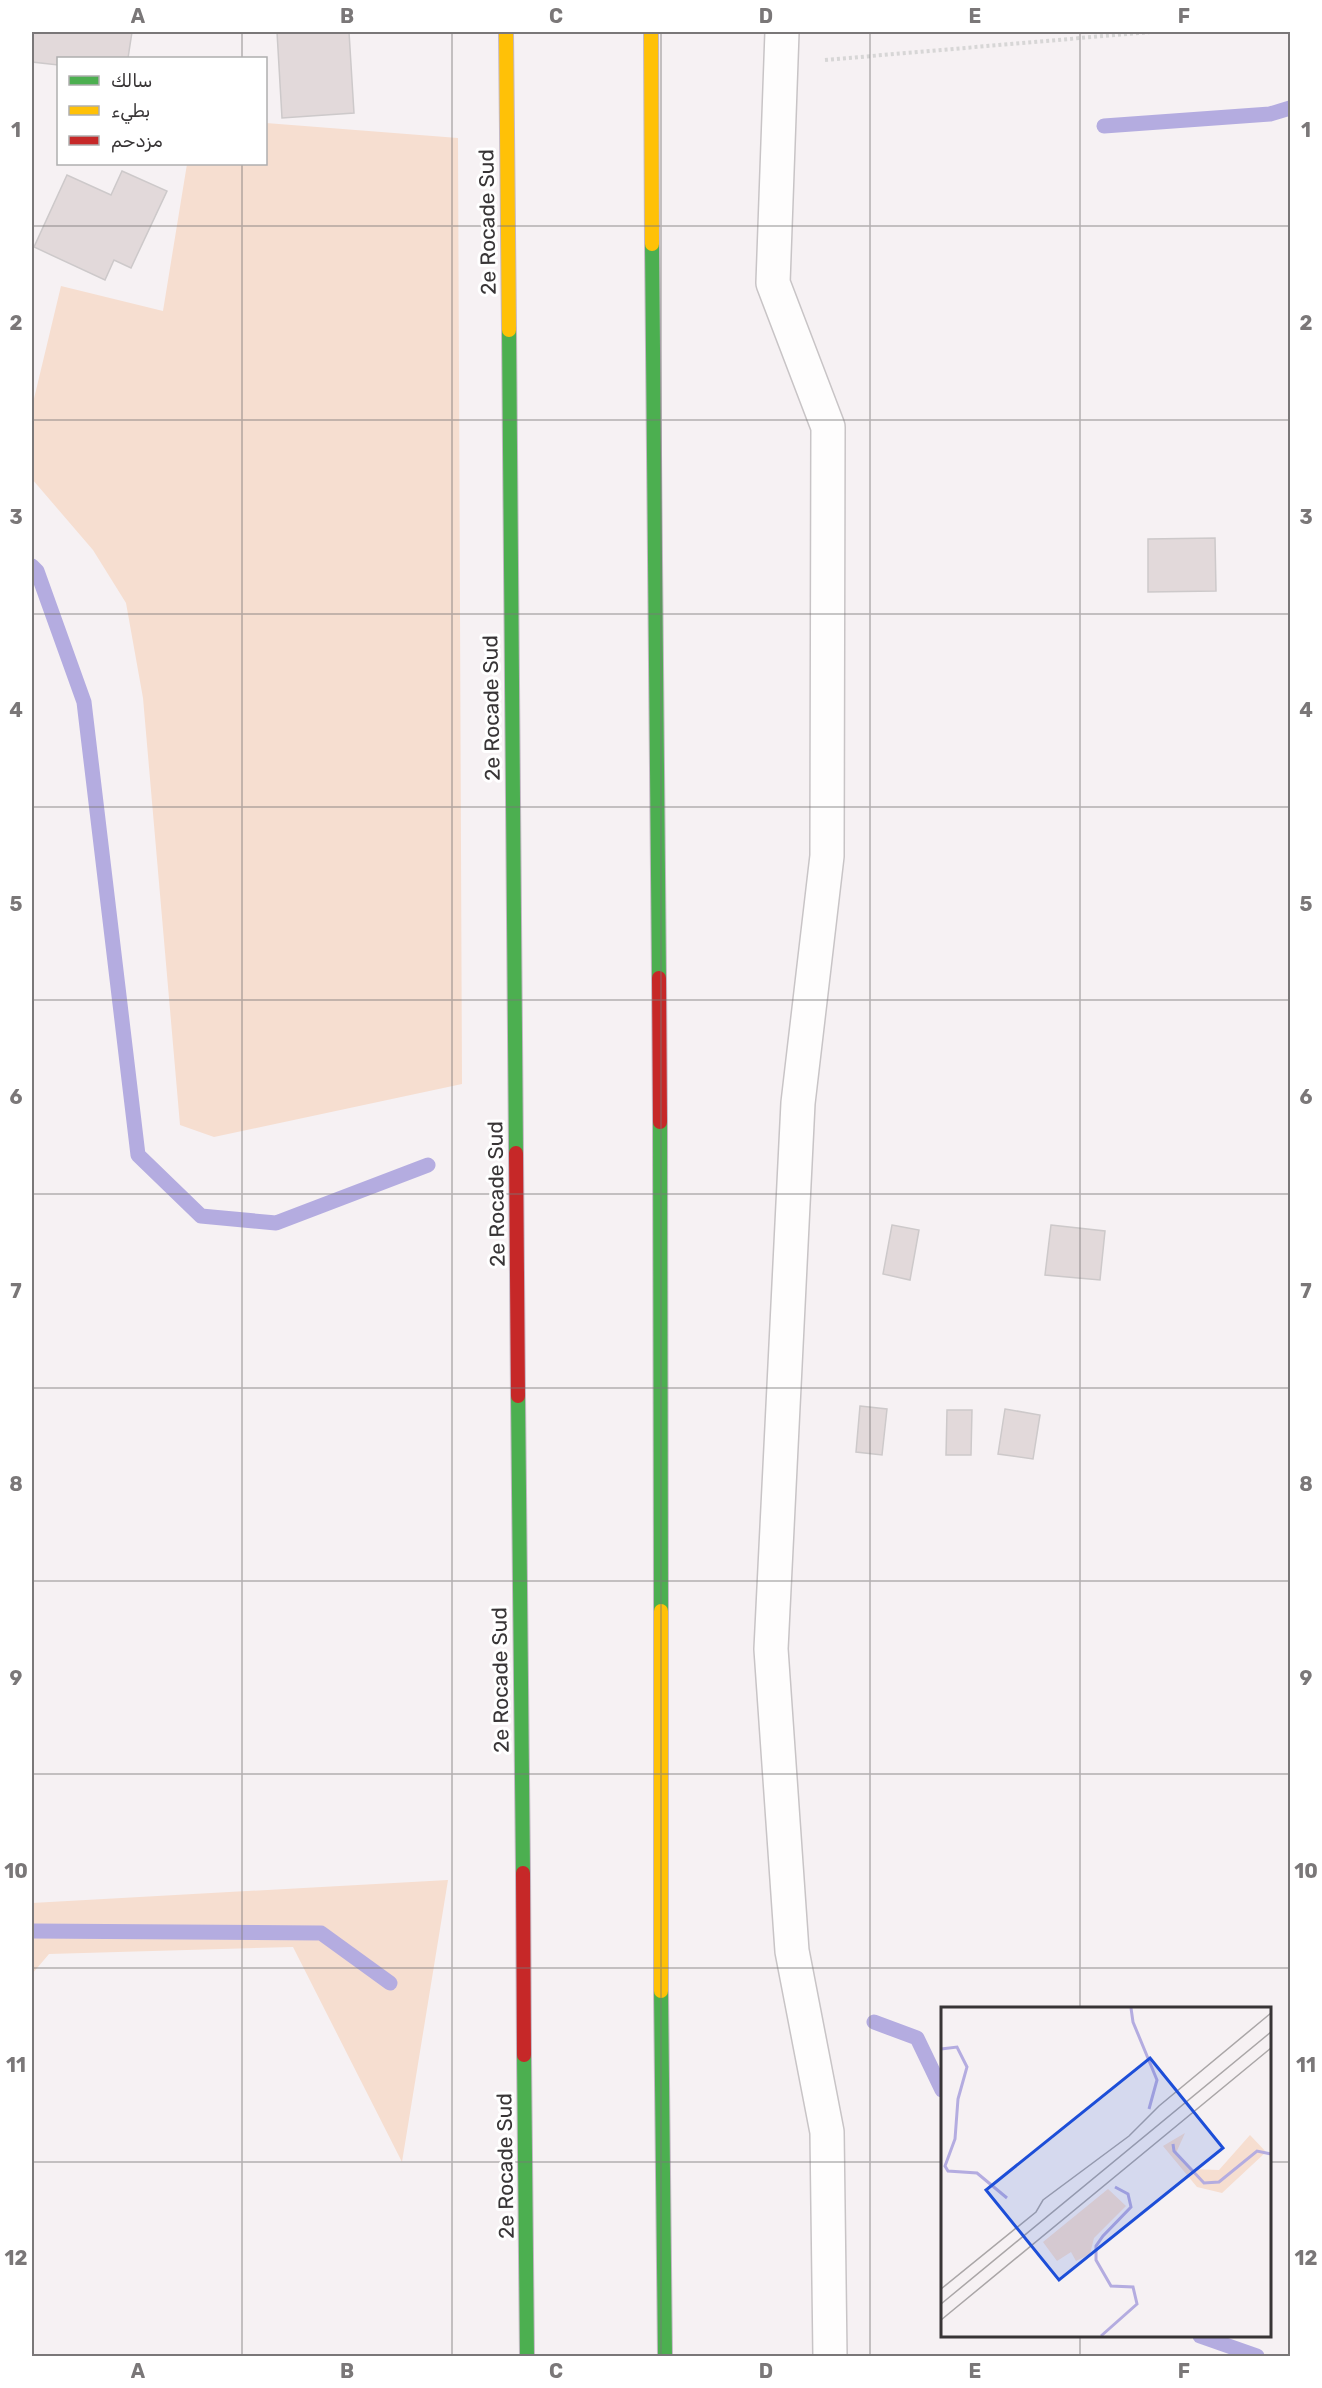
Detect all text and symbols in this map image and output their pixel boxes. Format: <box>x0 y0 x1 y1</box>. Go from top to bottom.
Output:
text: A <box>131 4 146 28</box>
text: B <box>340 4 354 28</box>
text: C <box>549 4 563 28</box>
text: D <box>759 4 773 28</box>
text: E <box>969 4 981 28</box>
text: F <box>1178 4 1190 28</box>
legend <box>57 57 267 165</box>
text: سالك <box>111 70 152 92</box>
text: بطيء <box>111 100 150 124</box>
text: 1 <box>11 118 21 142</box>
text: 1 <box>1301 118 1311 142</box>
text: مزدحم <box>111 130 163 153</box>
street label: 2e Rocade Sud <box>473 149 501 295</box>
text: 2 <box>10 311 23 335</box>
text: 2 <box>1300 311 1313 335</box>
text: 3 <box>9 505 23 529</box>
text: 3 <box>1299 505 1313 529</box>
street label: 2e Rocade Sud <box>477 635 505 781</box>
text: 4 <box>9 698 23 722</box>
text: 4 <box>1299 698 1313 722</box>
text: 5 <box>10 892 23 916</box>
text: 5 <box>1300 892 1313 916</box>
text: 6 <box>9 1085 23 1109</box>
text: 6 <box>1299 1085 1313 1109</box>
street label: 2e Rocade Sud <box>482 1121 510 1267</box>
text: 7 <box>10 1279 22 1303</box>
text: 7 <box>1300 1279 1312 1303</box>
text: 8 <box>9 1472 23 1496</box>
text: 8 <box>1299 1472 1313 1496</box>
street label: 2e Rocade Sud <box>486 1607 514 1753</box>
text: 9 <box>10 1666 23 1690</box>
text: 9 <box>1300 1666 1313 1690</box>
text: 10 <box>4 1859 28 1883</box>
text: 10 <box>1294 1859 1318 1883</box>
inset map <box>941 2007 1271 2337</box>
text: 11 <box>6 2053 26 2077</box>
text: 11 <box>1296 2053 1316 2077</box>
street label: 2e Rocade Sud <box>491 2093 519 2239</box>
text: 12 <box>5 2246 27 2270</box>
text: 12 <box>1295 2246 1317 2270</box>
text: A <box>131 2359 146 2383</box>
text: B <box>340 2359 354 2383</box>
text: C <box>549 2359 563 2383</box>
text: D <box>759 2359 773 2383</box>
text: E <box>969 2359 981 2383</box>
text: F <box>1178 2359 1190 2383</box>

